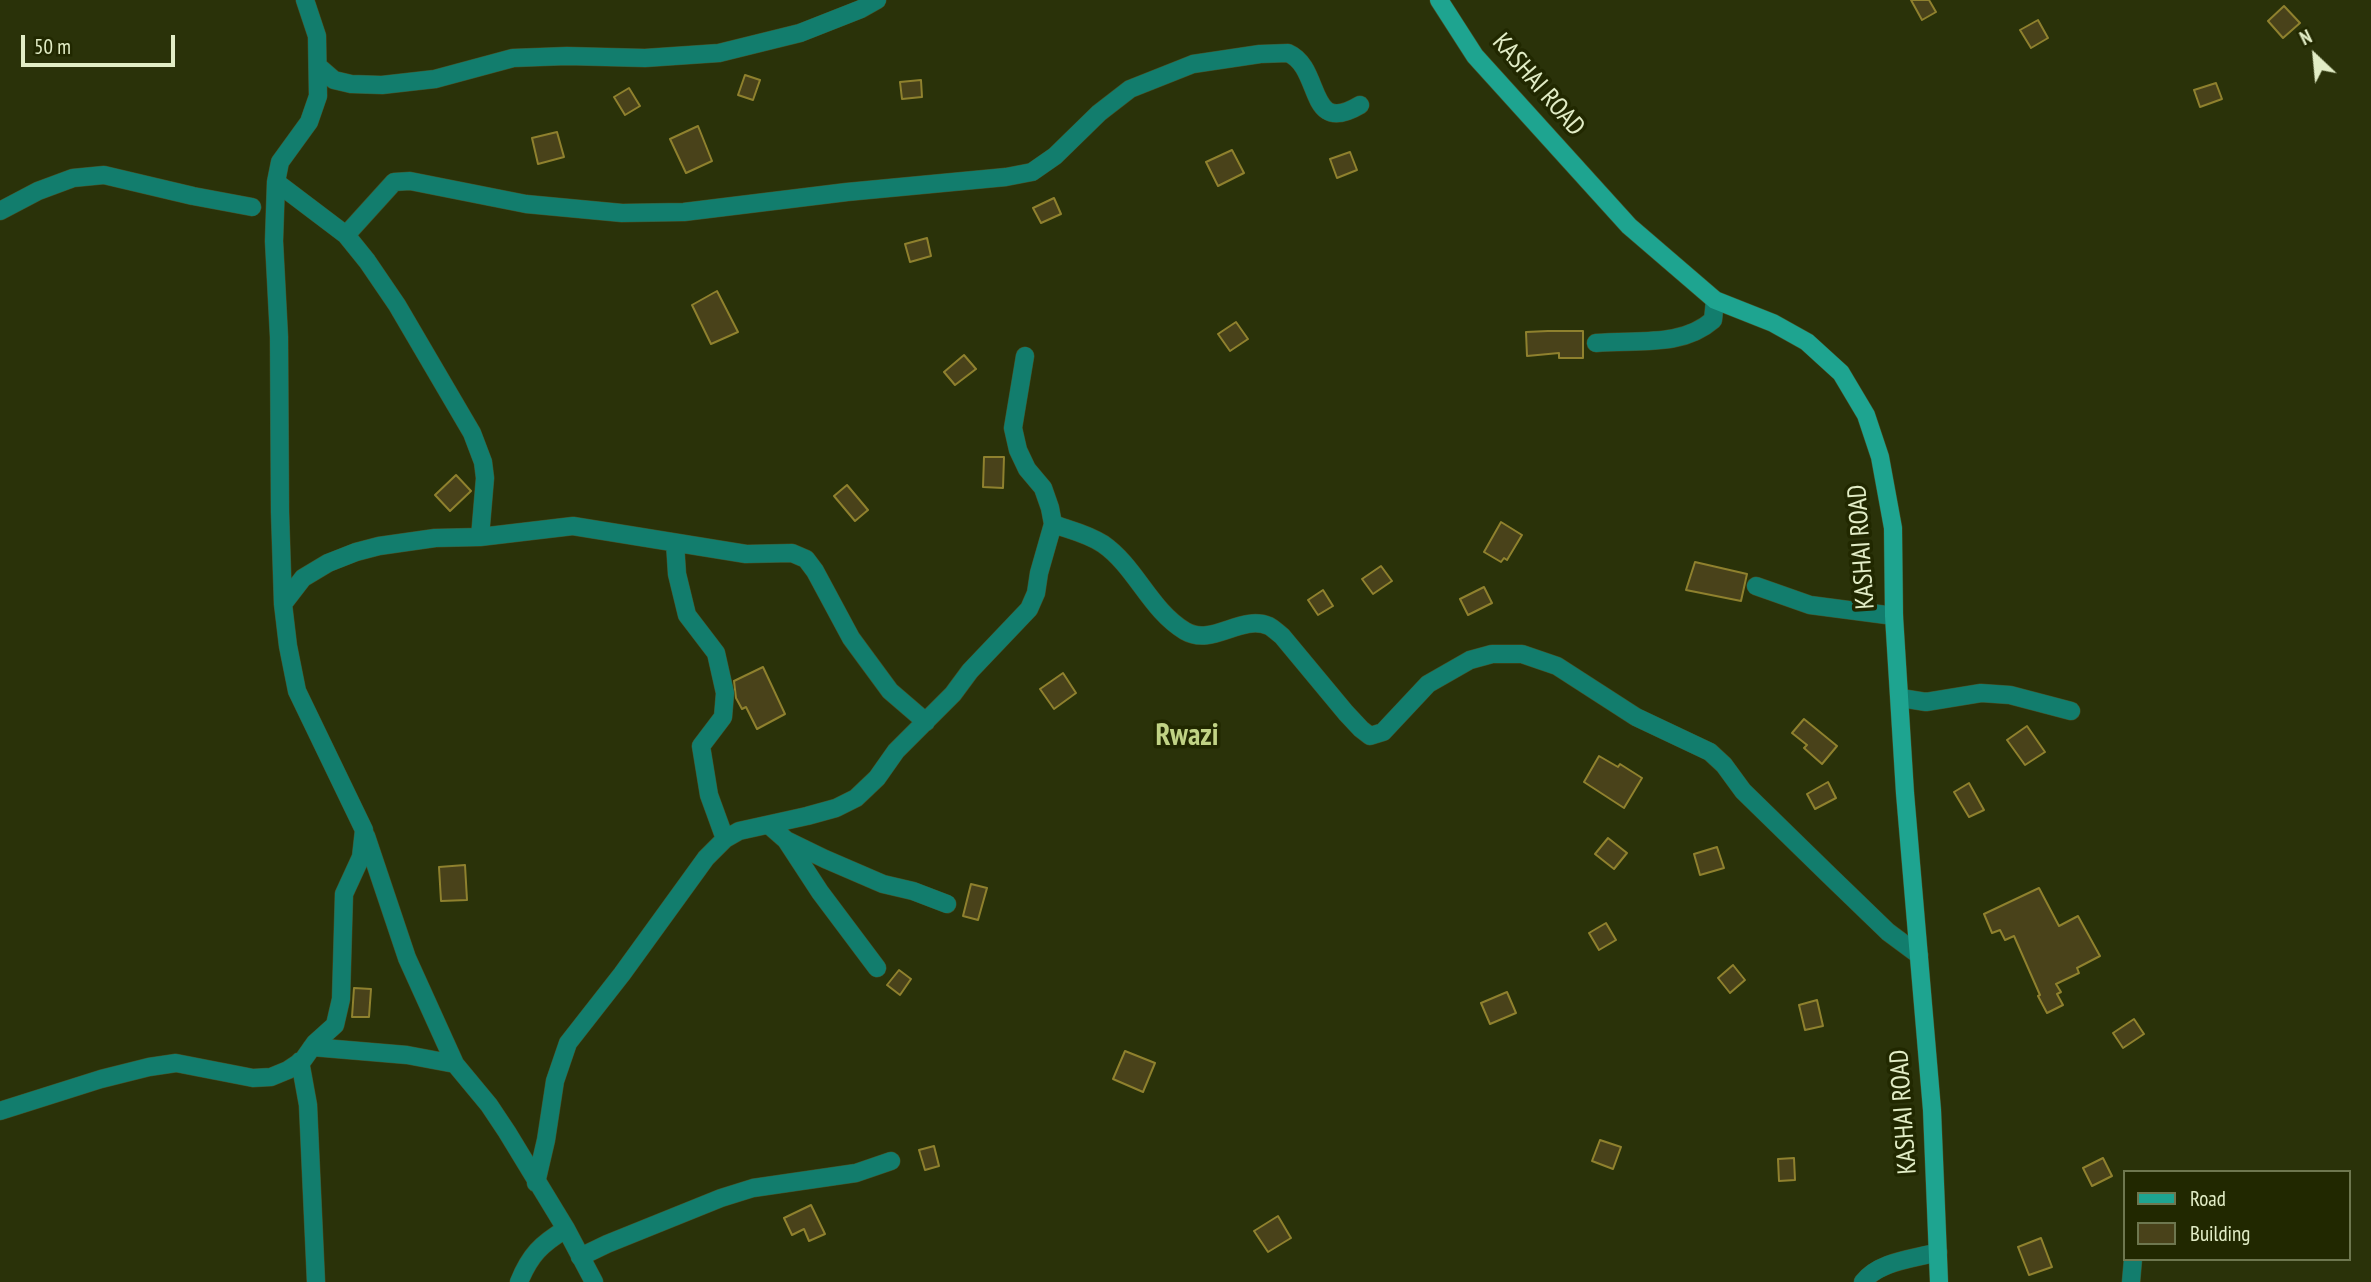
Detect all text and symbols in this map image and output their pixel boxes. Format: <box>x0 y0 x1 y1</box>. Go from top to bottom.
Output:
scale bar <box>24 21 178 65</box>
north arrow <box>2280 21 2350 91</box>
text: N <box>2296 24 2316 50</box>
street label: KASHAI ROAD <box>1485 28 1591 142</box>
text: 50 m <box>34 33 71 60</box>
street label: KASHAI ROAD <box>1842 484 1882 610</box>
district label: Rwazi <box>1156 718 1218 754</box>
street label: KASHAI ROAD <box>1884 1049 1924 1175</box>
legend <box>2122 1170 2350 1261</box>
text: Road <box>2190 1185 2226 1212</box>
text: Building <box>2190 1220 2250 1247</box>

